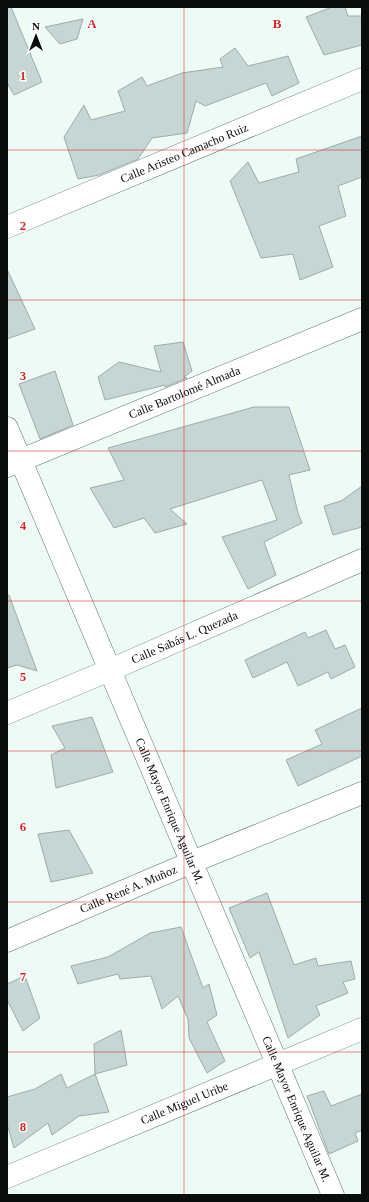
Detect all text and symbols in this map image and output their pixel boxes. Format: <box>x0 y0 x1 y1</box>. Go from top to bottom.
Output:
north arrow <box>16 16 56 56</box>
text: A <box>87 16 97 31</box>
text: B <box>273 16 282 31</box>
text: N <box>32 20 40 32</box>
text: 1 <box>20 68 26 83</box>
street label: Calle Aristeo Camacho Ruiz <box>118 120 250 186</box>
text: 2 <box>20 218 26 233</box>
street label: Calle Bartolomé Almada <box>127 363 243 422</box>
text: 3 <box>20 368 27 383</box>
text: 4 <box>20 518 27 533</box>
street label: Calle Sabás L. Quezada <box>129 608 241 667</box>
text: 5 <box>20 669 27 684</box>
street label: Calle Mayor Enrique Aguilar M. <box>133 736 207 886</box>
text: 6 <box>20 819 27 834</box>
street label: Calle René A. Muñoz <box>78 862 179 916</box>
text: 7 <box>20 969 27 984</box>
street label: Calle Mayor Enrique Aguilar M. <box>259 1034 334 1184</box>
street label: Calle Miguel Uribe <box>138 1079 230 1128</box>
text: 8 <box>20 1119 27 1134</box>

